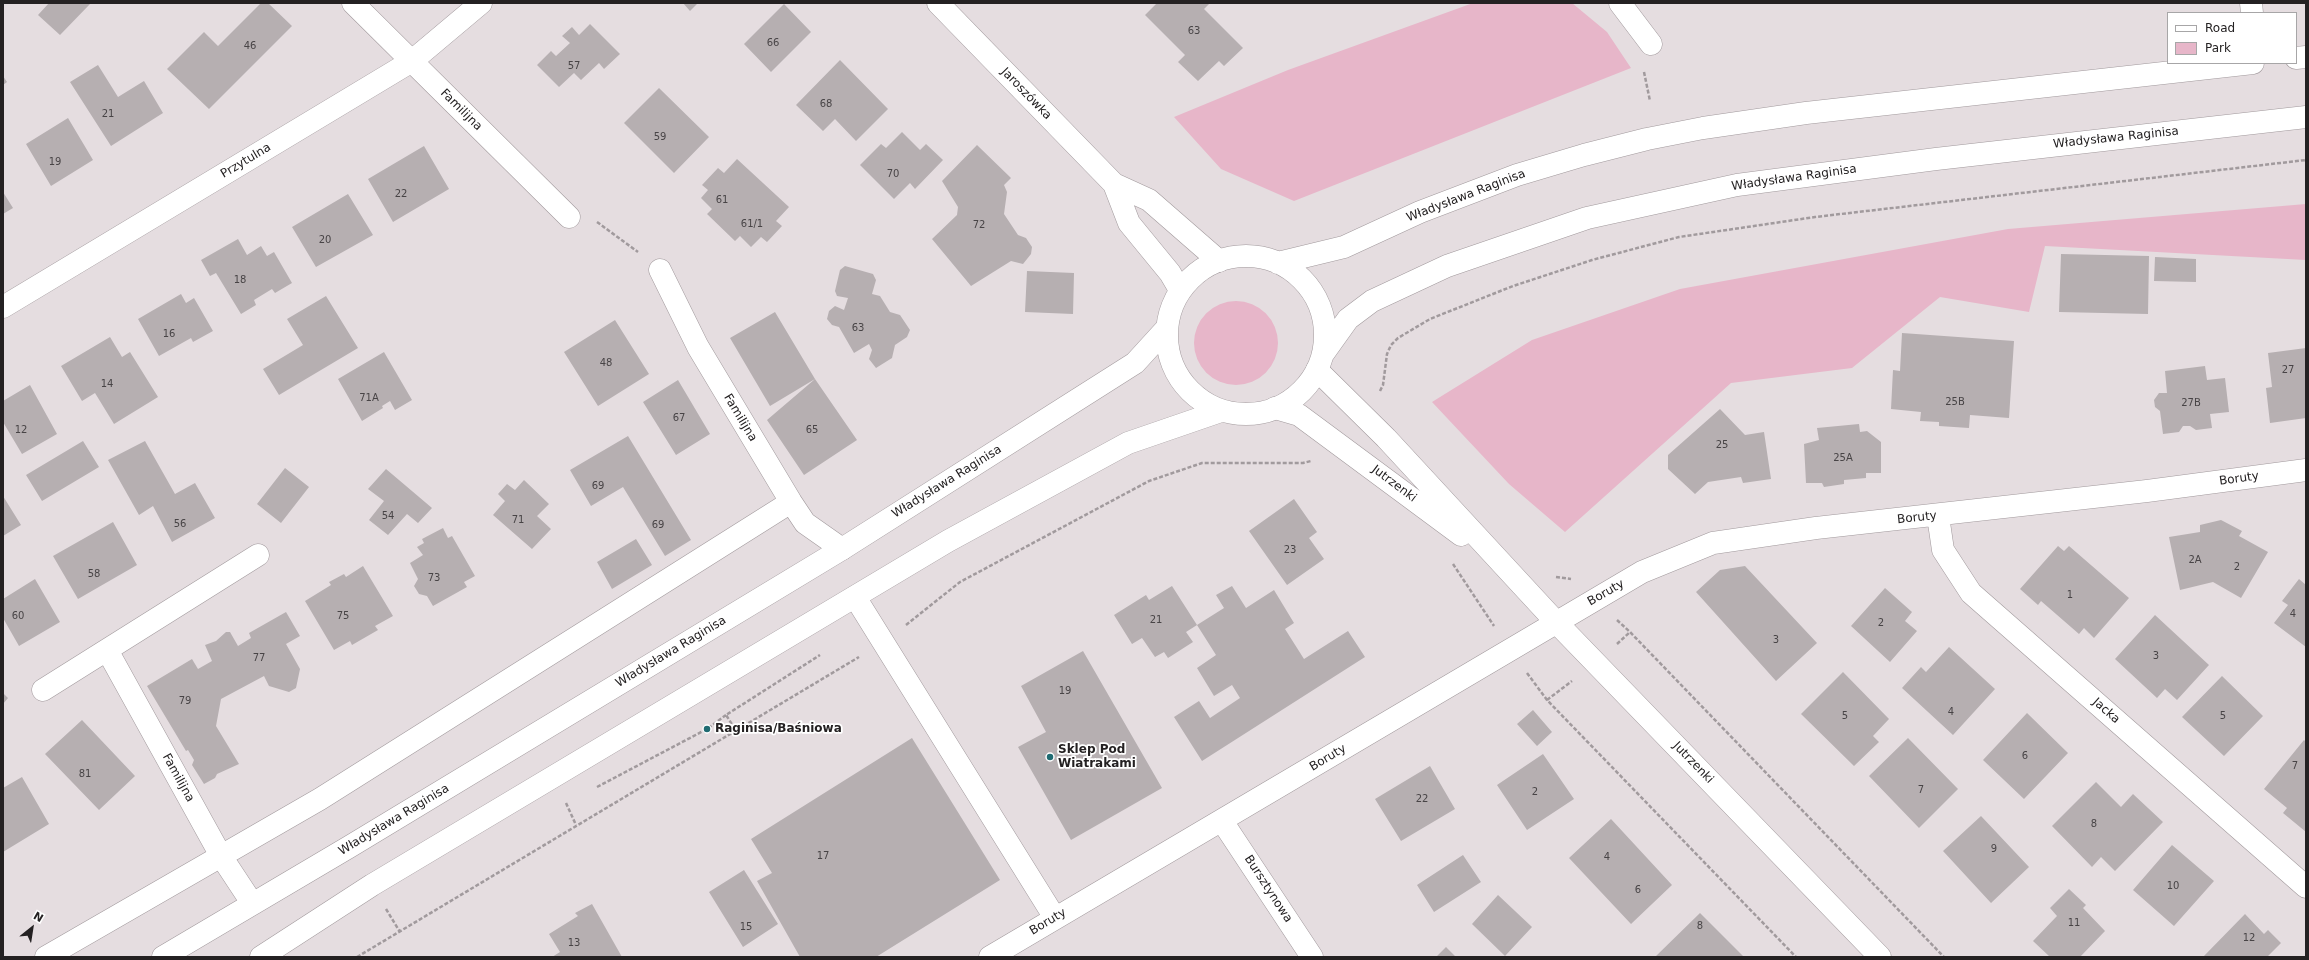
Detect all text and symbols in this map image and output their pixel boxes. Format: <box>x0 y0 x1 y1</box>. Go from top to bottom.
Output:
legend <box>2167 12 2297 64</box>
text: Road <box>2205 21 2235 35</box>
house number: 63 <box>1188 25 1200 37</box>
house number: 66 <box>767 37 779 49</box>
house number: 46 <box>244 40 256 52</box>
text: Park <box>2205 41 2231 55</box>
house number: 57 <box>568 60 580 72</box>
street label: Jaroszówka <box>998 65 1054 123</box>
street label: Familijna <box>437 86 485 134</box>
house number: 68 <box>820 98 832 110</box>
house number: 21 <box>102 108 114 120</box>
street label: Władysława Raginisa <box>2052 124 2180 152</box>
house number: 59 <box>654 131 666 143</box>
street label: Przytulna <box>218 140 274 182</box>
house number: 19 <box>49 156 61 168</box>
street label: Władysława Raginisa <box>1730 162 1858 194</box>
street label: Władysława Raginisa <box>1404 167 1528 225</box>
house number: 70 <box>887 168 899 180</box>
house number: 22 <box>395 188 407 200</box>
house number: 61 <box>716 194 728 206</box>
house number: 61/1 <box>741 218 763 230</box>
house number: 72 <box>973 219 985 231</box>
house number: 20 <box>319 234 331 246</box>
house number: 18 <box>234 274 246 286</box>
house number: 63 <box>852 322 864 334</box>
house number: 16 <box>163 328 175 340</box>
house number: 48 <box>600 357 612 369</box>
house number: 27 <box>2282 364 2294 376</box>
house number: 14 <box>101 378 113 390</box>
house number: 71A <box>359 392 379 404</box>
street label: Familijna <box>720 392 760 444</box>
house number: 25B <box>1945 396 1965 408</box>
house number: 27B <box>2181 397 2201 409</box>
house number: 67 <box>673 412 685 424</box>
house number: 12 <box>15 424 27 436</box>
house number: 65 <box>806 424 818 436</box>
house number: 25 <box>1716 439 1728 451</box>
street label: Władysława Raginisa <box>890 442 1004 522</box>
house number: 25A <box>1833 452 1853 464</box>
street label: Jutrzenki <box>1369 462 1419 506</box>
street label: Boruty <box>2218 469 2260 489</box>
house number: 69 <box>592 480 604 492</box>
street label: Boruty <box>1896 509 1938 527</box>
house number: 54 <box>382 510 394 522</box>
house number: 71 <box>512 514 524 526</box>
house number: 56 <box>174 518 186 530</box>
house number: 69 <box>652 519 664 531</box>
house number: 23 <box>1284 544 1296 556</box>
house number: 2A <box>2188 554 2202 566</box>
house number: 2 <box>2234 561 2240 573</box>
house number: 58 <box>88 568 100 580</box>
house number: 73 <box>428 572 440 584</box>
street label: Boruty <box>1585 577 1627 609</box>
house number: 1 <box>2067 589 2073 601</box>
house number: 4 <box>2290 608 2296 620</box>
house number: 60 <box>12 610 24 622</box>
house number: 75 <box>337 610 349 622</box>
street label: Władysława Raginisa <box>613 613 729 691</box>
house number: 21 <box>1150 614 1162 626</box>
house number: 2 <box>1878 617 1884 629</box>
house number: 3 <box>1773 634 1779 646</box>
house number: 3 <box>2153 650 2159 662</box>
house number: 77 <box>253 652 265 664</box>
house number: 19 <box>1059 685 1071 697</box>
house number: 79 <box>179 695 191 707</box>
street label: Jacka <box>2089 695 2123 727</box>
house number: 4 <box>1948 706 1954 718</box>
house number: 5 <box>1842 710 1848 722</box>
house number: 5 <box>2220 710 2226 722</box>
place label: Raginisa/Baśniowa <box>715 722 842 736</box>
marker: Raginisa/Baśniowa <box>702 724 712 734</box>
street label: Jutrzenki <box>1670 739 1716 787</box>
street label: Boruty <box>1307 742 1349 774</box>
place label: Sklep Pod Wiatrakami <box>1058 743 1136 771</box>
house number: 6 <box>2022 750 2028 762</box>
street label: Familijna <box>159 751 197 805</box>
marker: Sklep Pod Wiatrakami <box>1045 752 1055 762</box>
house number: 7 <box>2292 760 2298 772</box>
house number: 81 <box>79 768 91 780</box>
street label: Władysława Raginisa <box>336 781 452 859</box>
house number: 7 <box>1918 784 1924 796</box>
house number: 2 <box>1532 786 1538 798</box>
house number: 22 <box>1416 793 1428 805</box>
house number: 8 <box>2091 818 2097 830</box>
house number: 9 <box>1991 843 1997 855</box>
house number: 17 <box>817 850 829 862</box>
house number: 4 <box>1604 851 1610 863</box>
street label: Bursztynowa <box>1241 853 1295 925</box>
house number: 10 <box>2167 880 2179 892</box>
house number: 6 <box>1635 884 1641 896</box>
street label: Boruty <box>1027 906 1069 938</box>
north arrow <box>12 908 52 948</box>
text: N <box>31 909 45 925</box>
house number: 11 <box>2068 917 2080 929</box>
house number: 8 <box>1697 920 1703 932</box>
house number: 15 <box>740 921 752 933</box>
house number: 12 <box>2243 932 2255 944</box>
house number: 13 <box>568 937 580 949</box>

